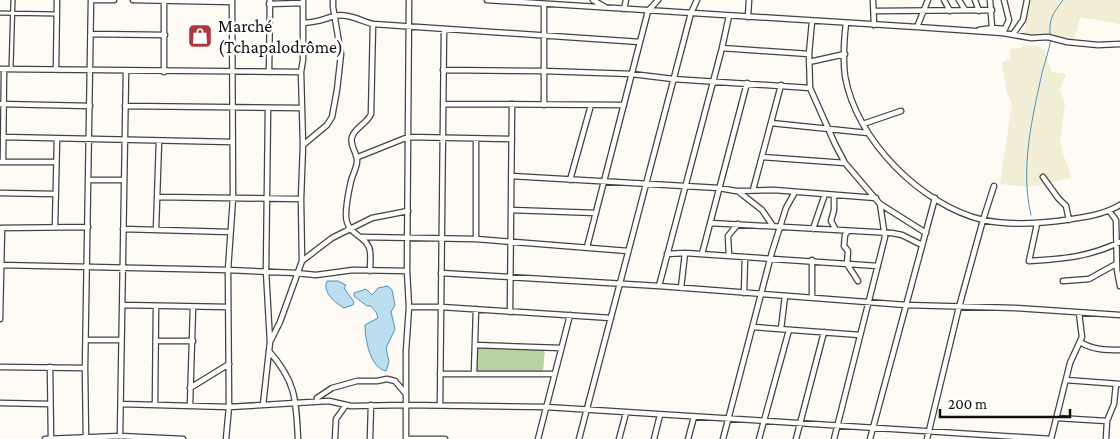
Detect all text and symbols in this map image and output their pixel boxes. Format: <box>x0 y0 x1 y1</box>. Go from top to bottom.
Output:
place label: Marché (Tchapalodrôme) <box>218 16 343 58</box>
shop icon: Marché (Tchapalodrôme) <box>187 23 213 49</box>
scale bar <box>940 386 1070 418</box>
text: 200 m <box>948 396 987 412</box>

